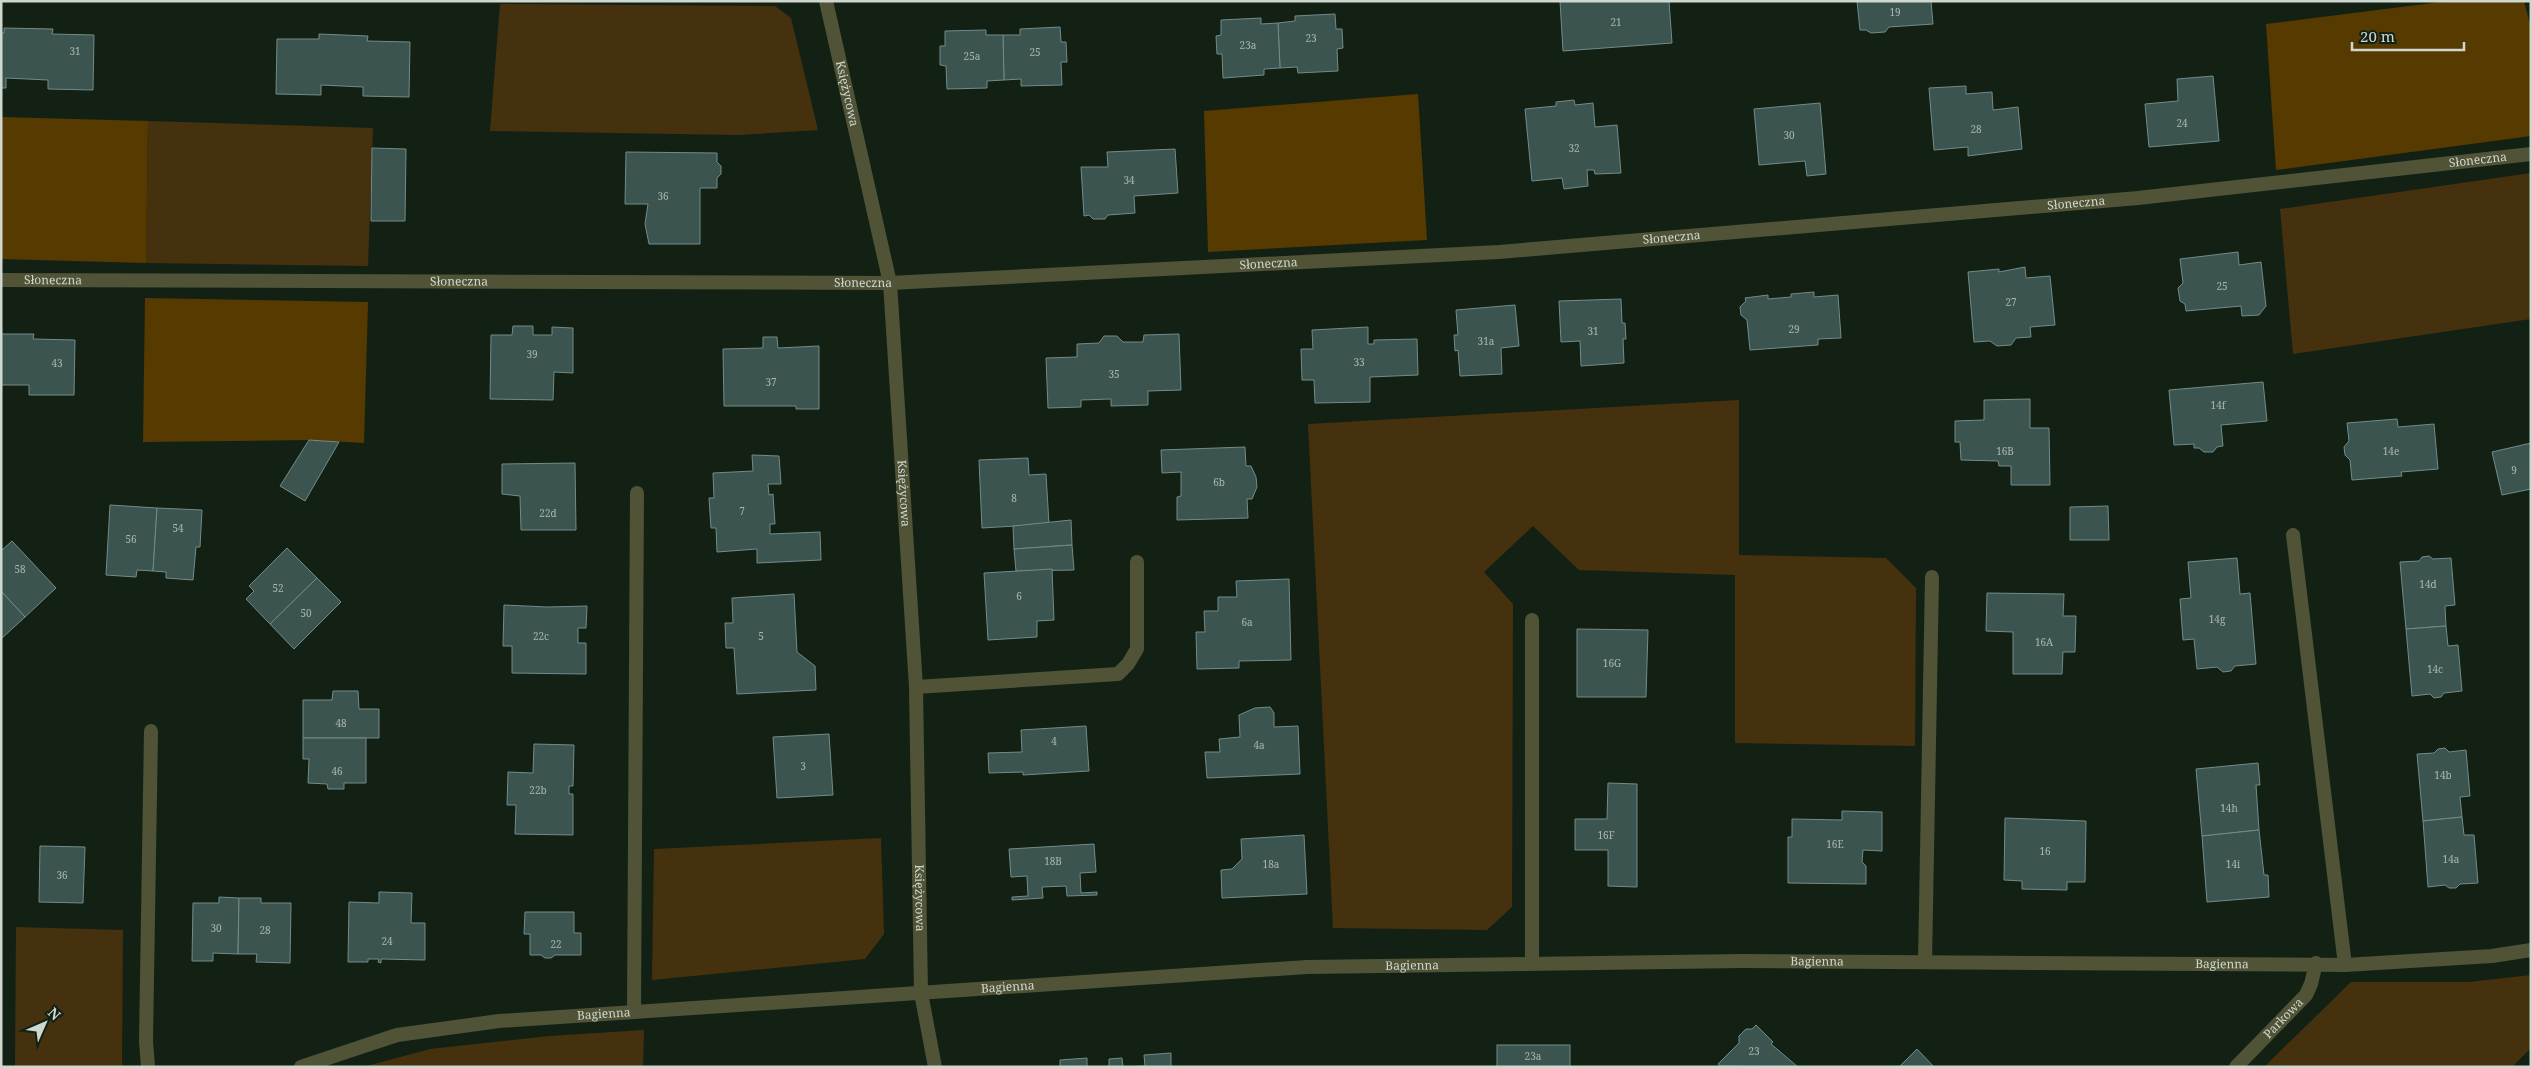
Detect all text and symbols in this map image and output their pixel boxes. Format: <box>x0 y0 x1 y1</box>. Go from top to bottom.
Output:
house number: 19 <box>1889 5 1901 19</box>
house number: 21 <box>1610 15 1622 29</box>
scale bar <box>2352 20 2464 52</box>
text: 20 m <box>2360 26 2395 46</box>
house number: 23 <box>1305 31 1317 45</box>
house number: 23a <box>1240 38 1257 52</box>
house number: 31 <box>69 44 81 58</box>
house number: 25 <box>1029 45 1041 59</box>
house number: 25a <box>964 49 981 63</box>
street label: Księżycowa <box>832 59 863 128</box>
house number: 24 <box>2176 116 2188 130</box>
house number: 28 <box>1970 122 1982 136</box>
house number: 30 <box>1783 128 1795 142</box>
house number: 32 <box>1568 141 1580 155</box>
street label: Słoneczna <box>2448 148 2508 171</box>
house number: 34 <box>1123 173 1135 187</box>
house number: 36 <box>657 189 669 203</box>
street label: Słoneczna <box>2046 192 2106 214</box>
street label: Słoneczna <box>1642 226 1701 248</box>
street label: Słoneczna <box>1239 253 1298 273</box>
street label: Słoneczna <box>24 271 82 288</box>
street label: Słoneczna <box>430 272 488 290</box>
street label: Słoneczna <box>834 274 892 291</box>
house number: 25 <box>2216 279 2228 293</box>
house number: 27 <box>2005 295 2017 309</box>
house number: 29 <box>1788 322 1800 336</box>
house number: 31 <box>1587 324 1599 338</box>
house number: 31a <box>1478 334 1495 348</box>
house number: 39 <box>526 347 538 361</box>
house number: 33 <box>1353 355 1365 369</box>
house number: 43 <box>51 356 63 370</box>
house number: 35 <box>1108 367 1120 381</box>
house number: 37 <box>765 375 777 389</box>
house number: 14f <box>2211 398 2227 412</box>
house number: 16B <box>1996 444 2014 458</box>
house number: 14e <box>2383 444 2399 458</box>
street label: Księżycowa <box>893 459 915 528</box>
house number: 9 <box>2511 463 2517 477</box>
house number: 6b <box>1213 475 1225 489</box>
house number: 8 <box>1011 491 1017 505</box>
house number: 7 <box>739 504 745 518</box>
house number: 22d <box>539 506 557 520</box>
house number: 54 <box>172 521 184 535</box>
house number: 56 <box>125 532 137 546</box>
house number: 58 <box>14 562 26 576</box>
house number: 14d <box>2419 577 2437 591</box>
house number: 52 <box>272 581 284 595</box>
house number: 6 <box>1016 589 1022 603</box>
house number: 50 <box>300 606 312 620</box>
house number: 14g <box>2209 612 2226 626</box>
house number: 6a <box>1241 615 1253 629</box>
house number: 22c <box>533 629 549 643</box>
house number: 5 <box>758 629 764 643</box>
house number: 16A <box>2035 635 2054 649</box>
house number: 16G <box>1603 656 1621 670</box>
house number: 14c <box>2427 662 2443 676</box>
house number: 48 <box>335 716 347 730</box>
house number: 4 <box>1051 734 1057 748</box>
house number: 4a <box>1253 738 1265 752</box>
house number: 3 <box>800 759 806 773</box>
house number: 46 <box>331 764 343 778</box>
house number: 14b <box>2434 768 2452 782</box>
house number: 22b <box>529 783 547 797</box>
house number: 14h <box>2220 801 2238 815</box>
house number: 16F <box>1597 828 1615 842</box>
house number: 16E <box>1826 837 1844 851</box>
house number: 16 <box>2039 844 2051 858</box>
house number: 14a <box>2443 852 2460 866</box>
house number: 18B <box>1044 854 1062 868</box>
house number: 18a <box>1263 857 1280 871</box>
house number: 14i <box>2226 857 2241 871</box>
street label: Księżycowa <box>911 864 929 932</box>
house number: 36 <box>56 868 68 882</box>
house number: 30 <box>210 921 222 935</box>
house number: 28 <box>259 923 271 937</box>
house number: 24 <box>381 934 393 948</box>
house number: 22 <box>550 937 562 951</box>
street label: Bagienna <box>1790 952 1844 970</box>
street label: Bagienna <box>2195 955 2249 972</box>
street label: Bagienna <box>1385 956 1439 974</box>
street label: Bagienna <box>980 976 1035 997</box>
street label: Parkowa <box>2259 994 2307 1042</box>
north arrow <box>20 998 70 1048</box>
text: N <box>44 1003 65 1024</box>
street label: Bagienna <box>576 1003 631 1024</box>
house number: 23 <box>1748 1044 1760 1058</box>
house number: 23a <box>1525 1049 1542 1063</box>

